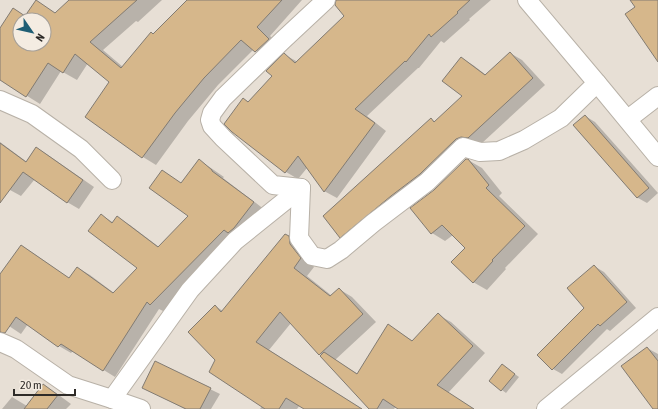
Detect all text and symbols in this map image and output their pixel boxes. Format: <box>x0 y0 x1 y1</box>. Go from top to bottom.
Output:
north arrow <box>12 12 52 52</box>
text: N <box>33 32 47 44</box>
scale bar <box>14 371 75 397</box>
text: 20 m <box>20 378 42 392</box>

